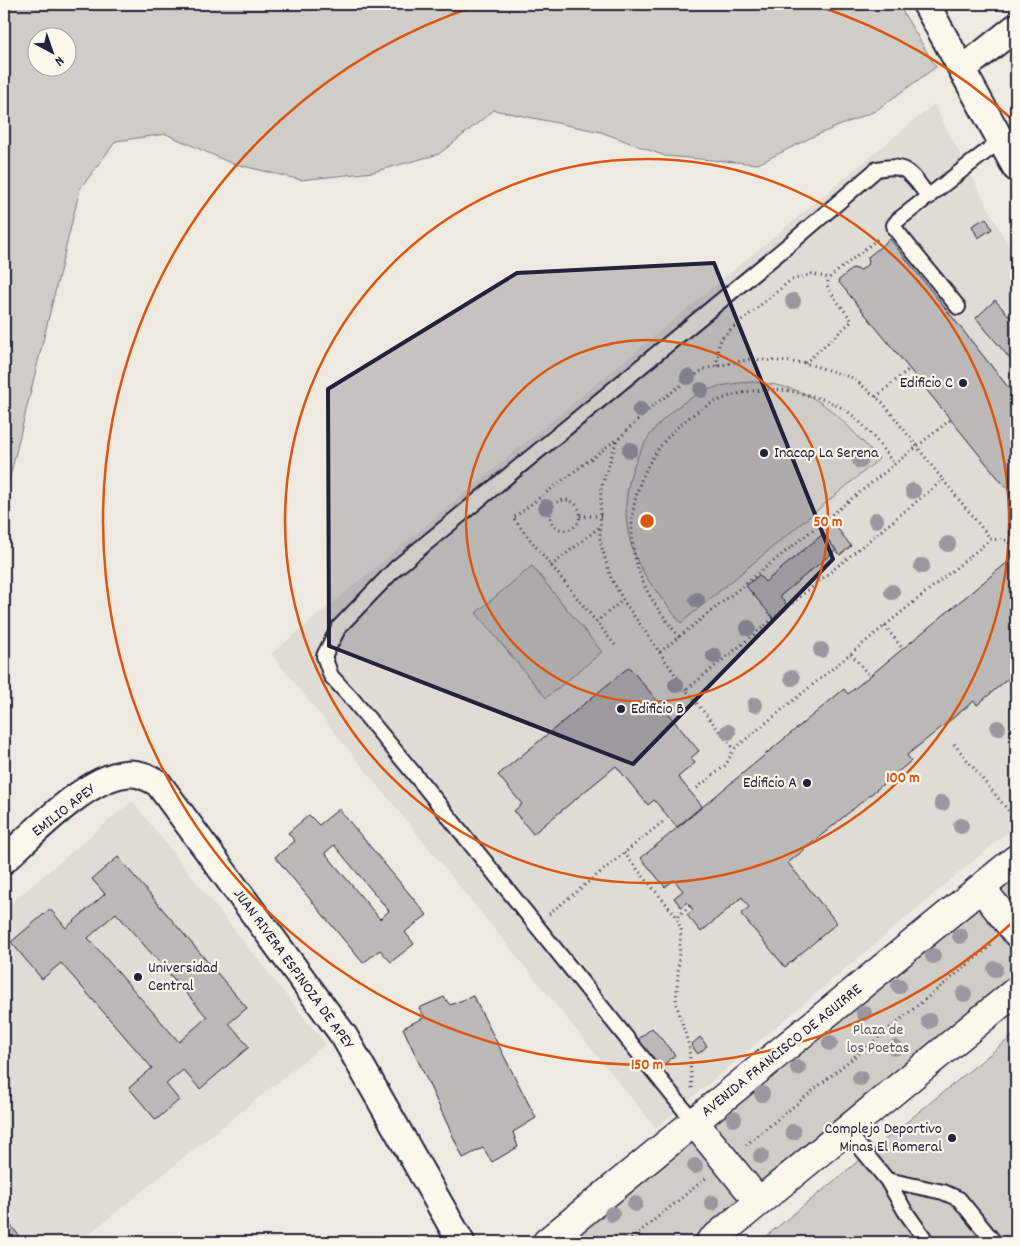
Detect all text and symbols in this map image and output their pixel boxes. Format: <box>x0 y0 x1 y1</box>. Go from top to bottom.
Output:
north arrow <box>28 28 78 78</box>
text: N <box>50 51 68 70</box>
place label: Edificio C <box>900 372 953 395</box>
marker: Edificio C <box>957 377 969 389</box>
place label: Inacap La Serena <box>774 442 879 465</box>
marker: Inacap La Serena <box>758 447 770 459</box>
centre of rings <box>638 512 656 530</box>
text: 50 m <box>814 512 842 534</box>
place label: Edificio B <box>631 698 684 721</box>
marker: Edificio B <box>615 703 627 715</box>
text: 100 m <box>886 768 920 790</box>
place label: Edificio A <box>743 772 797 795</box>
marker: Edificio A <box>801 777 813 789</box>
street label: EMILIO APEY <box>27 778 102 843</box>
street label: JUAN RIVERA ESPINOZA DE APEY <box>227 884 360 1055</box>
place label: Universidad Central <box>148 957 218 998</box>
marker: Universidad Central <box>132 971 144 983</box>
street label: AVENIDA FRANCISCO DE AGUIRRE <box>697 978 868 1123</box>
park label: Plaza de los Poetas <box>847 1019 910 1060</box>
text: 150 m <box>631 1055 663 1077</box>
place label: Complejo Deportivo Minas El Romeral <box>824 1118 942 1159</box>
marker: Complejo Deportivo Minas El Romeral <box>946 1132 958 1144</box>

